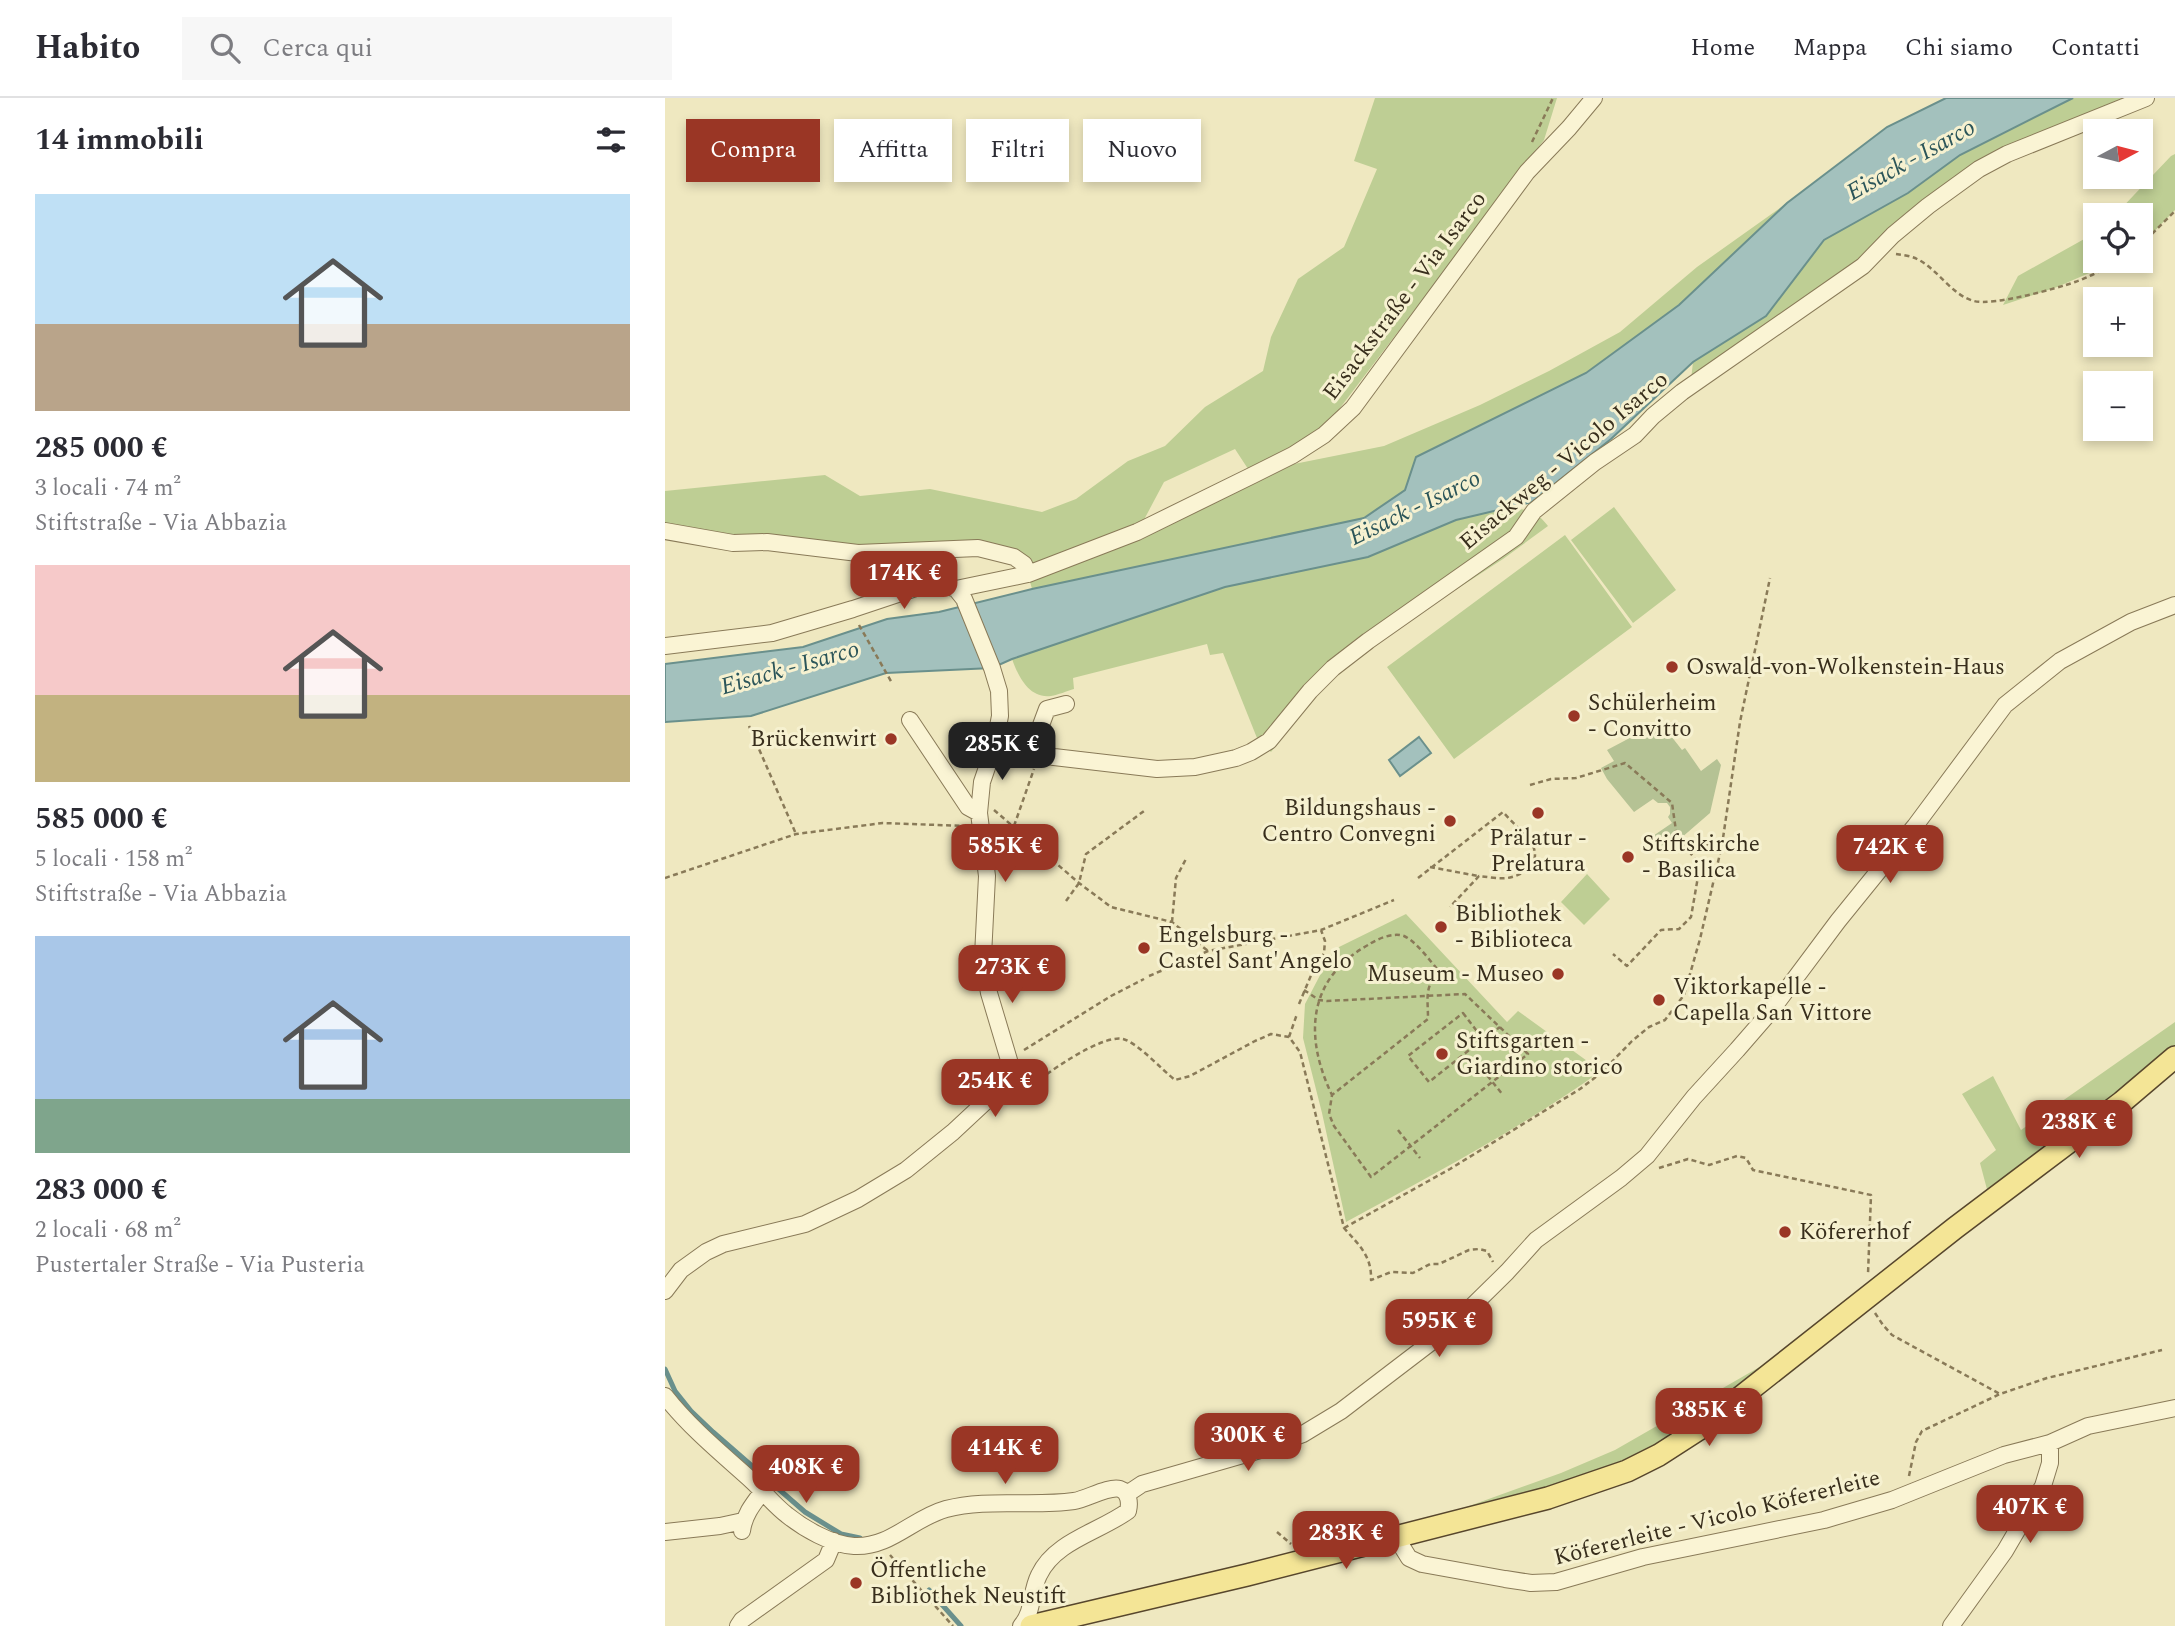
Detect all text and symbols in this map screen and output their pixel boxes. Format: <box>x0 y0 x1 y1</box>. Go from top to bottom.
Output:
search box <box>182 17 672 80</box>
text: Habito <box>35 23 140 73</box>
text: Cerca qui <box>262 28 373 68</box>
icon: search <box>206 29 244 67</box>
text: Home <box>1690 30 1755 66</box>
text: Mappa <box>1793 30 1867 66</box>
text: Chi siamo <box>1905 30 2013 66</box>
text: Contatti <box>2051 30 2140 66</box>
water label: Eisack - Isarco <box>1840 110 1982 210</box>
text: 14 immobili <box>35 117 204 163</box>
chip: Compra <box>686 119 820 182</box>
chip: Affitta <box>834 119 952 182</box>
chip: Filtri <box>966 119 1069 182</box>
chip: Nuovo <box>1083 119 1201 182</box>
north arrow <box>2083 119 2153 189</box>
map controls <box>2083 119 2153 441</box>
icon: filters <box>592 121 630 159</box>
street label: Eisackstraße - Via Isarco <box>1314 184 1496 408</box>
button: locate <box>2083 203 2153 273</box>
icon: home <box>270 240 396 366</box>
button: + <box>2083 287 2153 357</box>
street label: Eisackweg - Vicolo Isarco <box>1452 363 1676 559</box>
button: − <box>2083 371 2153 441</box>
text: 285 000 € <box>35 425 168 471</box>
water label: Eisack - Isarco <box>1343 460 1487 556</box>
text: 3 locali · 74 m² <box>35 471 181 506</box>
text: Stiftstraße - Via Abbazia <box>35 506 287 541</box>
pin: 174K € <box>847 552 961 611</box>
text: 174K € <box>866 556 942 591</box>
icon: home <box>270 611 396 737</box>
water label: Eisack - Isarco <box>716 631 864 705</box>
place label: Oswald-von-Wolkenstein-Haus <box>1686 650 2005 685</box>
marker: Oswald-von-Wolkenstein-Haus <box>1664 659 1680 675</box>
place label: Schülerheim - Convitto <box>1588 686 1717 747</box>
marker: Schülerheim - Convitto <box>1566 708 1582 724</box>
place label: Brückenwirt <box>750 722 877 757</box>
pin: 285K € <box>945 722 1059 782</box>
text: 285K € <box>964 727 1040 762</box>
marker: Brückenwirt <box>883 731 899 747</box>
place label: Bildungshaus - Centro Convegni <box>1262 791 1436 852</box>
text: 585 000 € <box>35 796 168 842</box>
marker: Prälatur - Prelatura <box>1530 805 1546 821</box>
marker: Bildungshaus - Centro Convegni <box>1442 813 1458 829</box>
place label: Prälatur - Prelatura <box>1489 821 1587 882</box>
pin: 585K € <box>948 824 1062 884</box>
pin: 742K € <box>1833 826 1947 885</box>
place label: Stiftskirche - Basilica <box>1642 827 1760 888</box>
text: 585K € <box>967 829 1043 864</box>
text: 742K € <box>1852 830 1928 865</box>
text: 5 locali · 158 m² <box>35 842 192 877</box>
marker: Stiftskirche - Basilica <box>1620 849 1636 865</box>
text: Stiftstraße - Via Abbazia <box>35 877 287 912</box>
place label: Bibliothek - Biblioteca <box>1455 897 1573 958</box>
place label: Engelsburg - Castel Sant'Angelo <box>1158 918 1352 979</box>
marker: Bibliothek - Biblioteca <box>1433 919 1449 935</box>
marker: Engelsburg - Castel Sant'Angelo <box>1136 940 1152 956</box>
pin: 273K € <box>955 946 1069 1005</box>
text: 273K € <box>974 950 1050 985</box>
place label: Museum - Museo <box>1367 957 1544 992</box>
marker: Museum - Museo <box>1550 966 1566 982</box>
place label: Viktorkapelle - Capella San Vittore <box>1673 970 1872 1031</box>
icon: home <box>270 982 396 1108</box>
marker: Viktorkapelle - Capella San Vittore <box>1651 992 1667 1008</box>
place label: Stiftsgarten - Giardino storico <box>1456 1024 1623 1085</box>
marker: Stiftsgarten - Giardino storico <box>1434 1046 1450 1062</box>
pin: 254K € <box>938 1060 1052 1119</box>
text: 254K € <box>957 1064 1033 1099</box>
pin: 238K € <box>2022 1100 2136 1160</box>
text: 238K € <box>2041 1105 2117 1140</box>
text: 283 000 € <box>35 1167 168 1213</box>
text: 2 locali · 68 m² <box>35 1213 181 1248</box>
place label: Köfererhof <box>1799 1215 1912 1250</box>
marker: Köfererhof <box>1777 1224 1793 1240</box>
text: Pustertaler Straße - Via Pusteria <box>35 1248 365 1283</box>
pin: 595K € <box>1382 1300 1496 1359</box>
text: 595K € <box>1401 1304 1477 1339</box>
pin: 385K € <box>1652 1388 1766 1448</box>
text: 385K € <box>1671 1393 1747 1428</box>
pin: 300K € <box>1191 1414 1305 1473</box>
text: 300K € <box>1210 1418 1286 1453</box>
pin: 414K € <box>948 1426 1062 1486</box>
text: 414K € <box>967 1431 1043 1466</box>
pin: 408K € <box>749 1446 863 1505</box>
text: 408K € <box>768 1450 844 1485</box>
street label: Köfererleite - Vicolo Köfererleite <box>1550 1460 1884 1576</box>
pin: 407K € <box>1973 1486 2087 1545</box>
text: 407K € <box>1992 1490 2068 1525</box>
pin: 283K € <box>1289 1512 1403 1571</box>
text: 283K € <box>1308 1516 1384 1551</box>
place label: Öffentliche Bibliothek Neustift <box>870 1553 1066 1614</box>
marker: Öffentliche Bibliothek Neustift <box>848 1575 864 1591</box>

